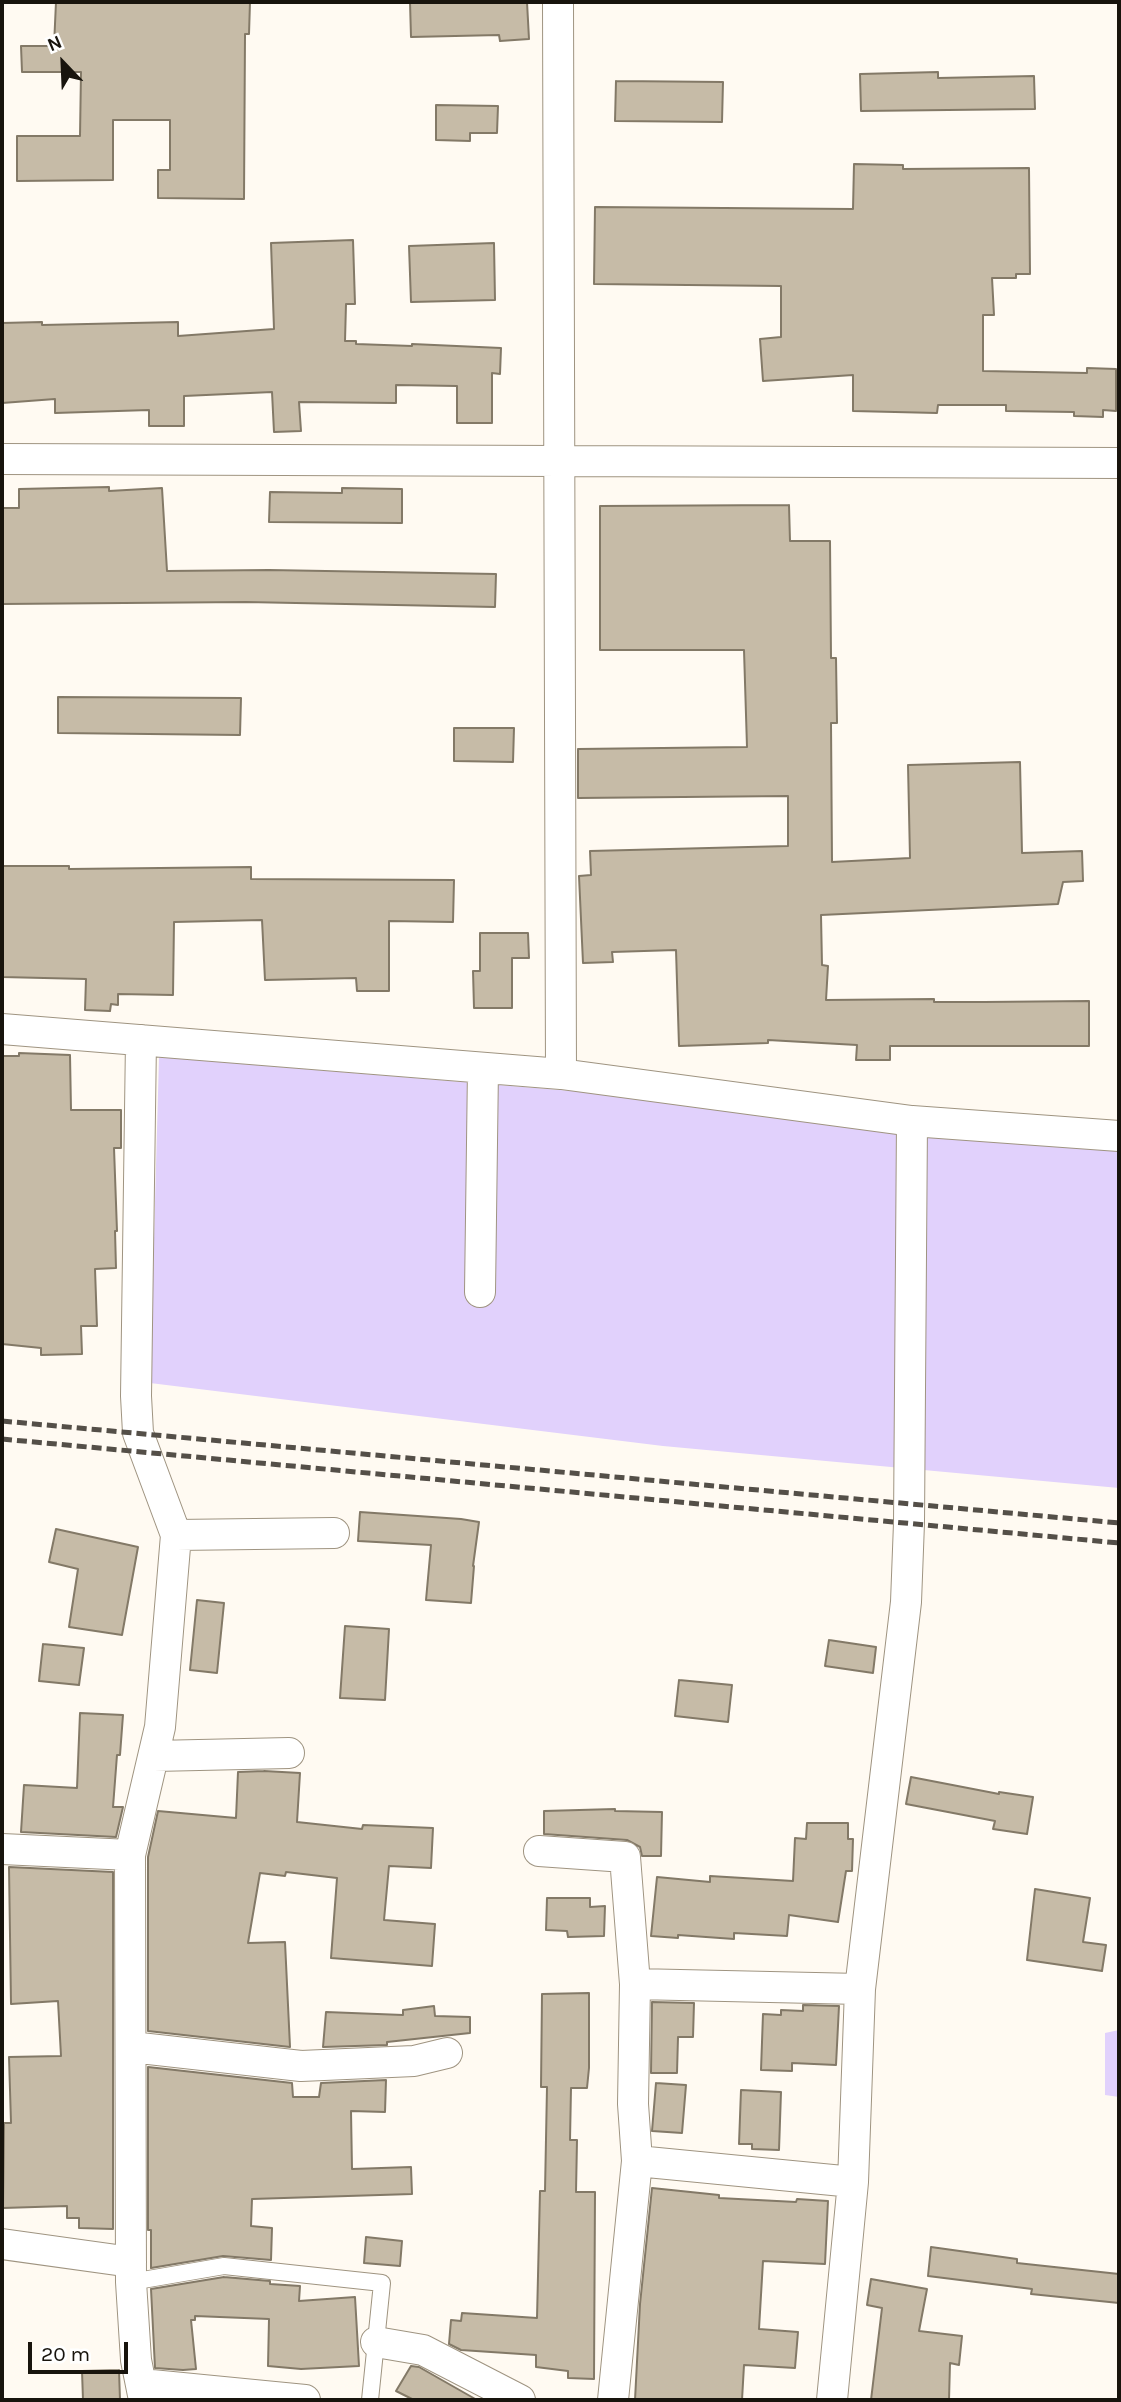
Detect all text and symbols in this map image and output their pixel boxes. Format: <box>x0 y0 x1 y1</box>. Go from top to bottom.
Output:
north arrow <box>28 28 98 98</box>
text: N <box>44 31 65 56</box>
scale bar <box>32 2328 131 2372</box>
text: 20 m <box>41 2342 90 2366</box>

